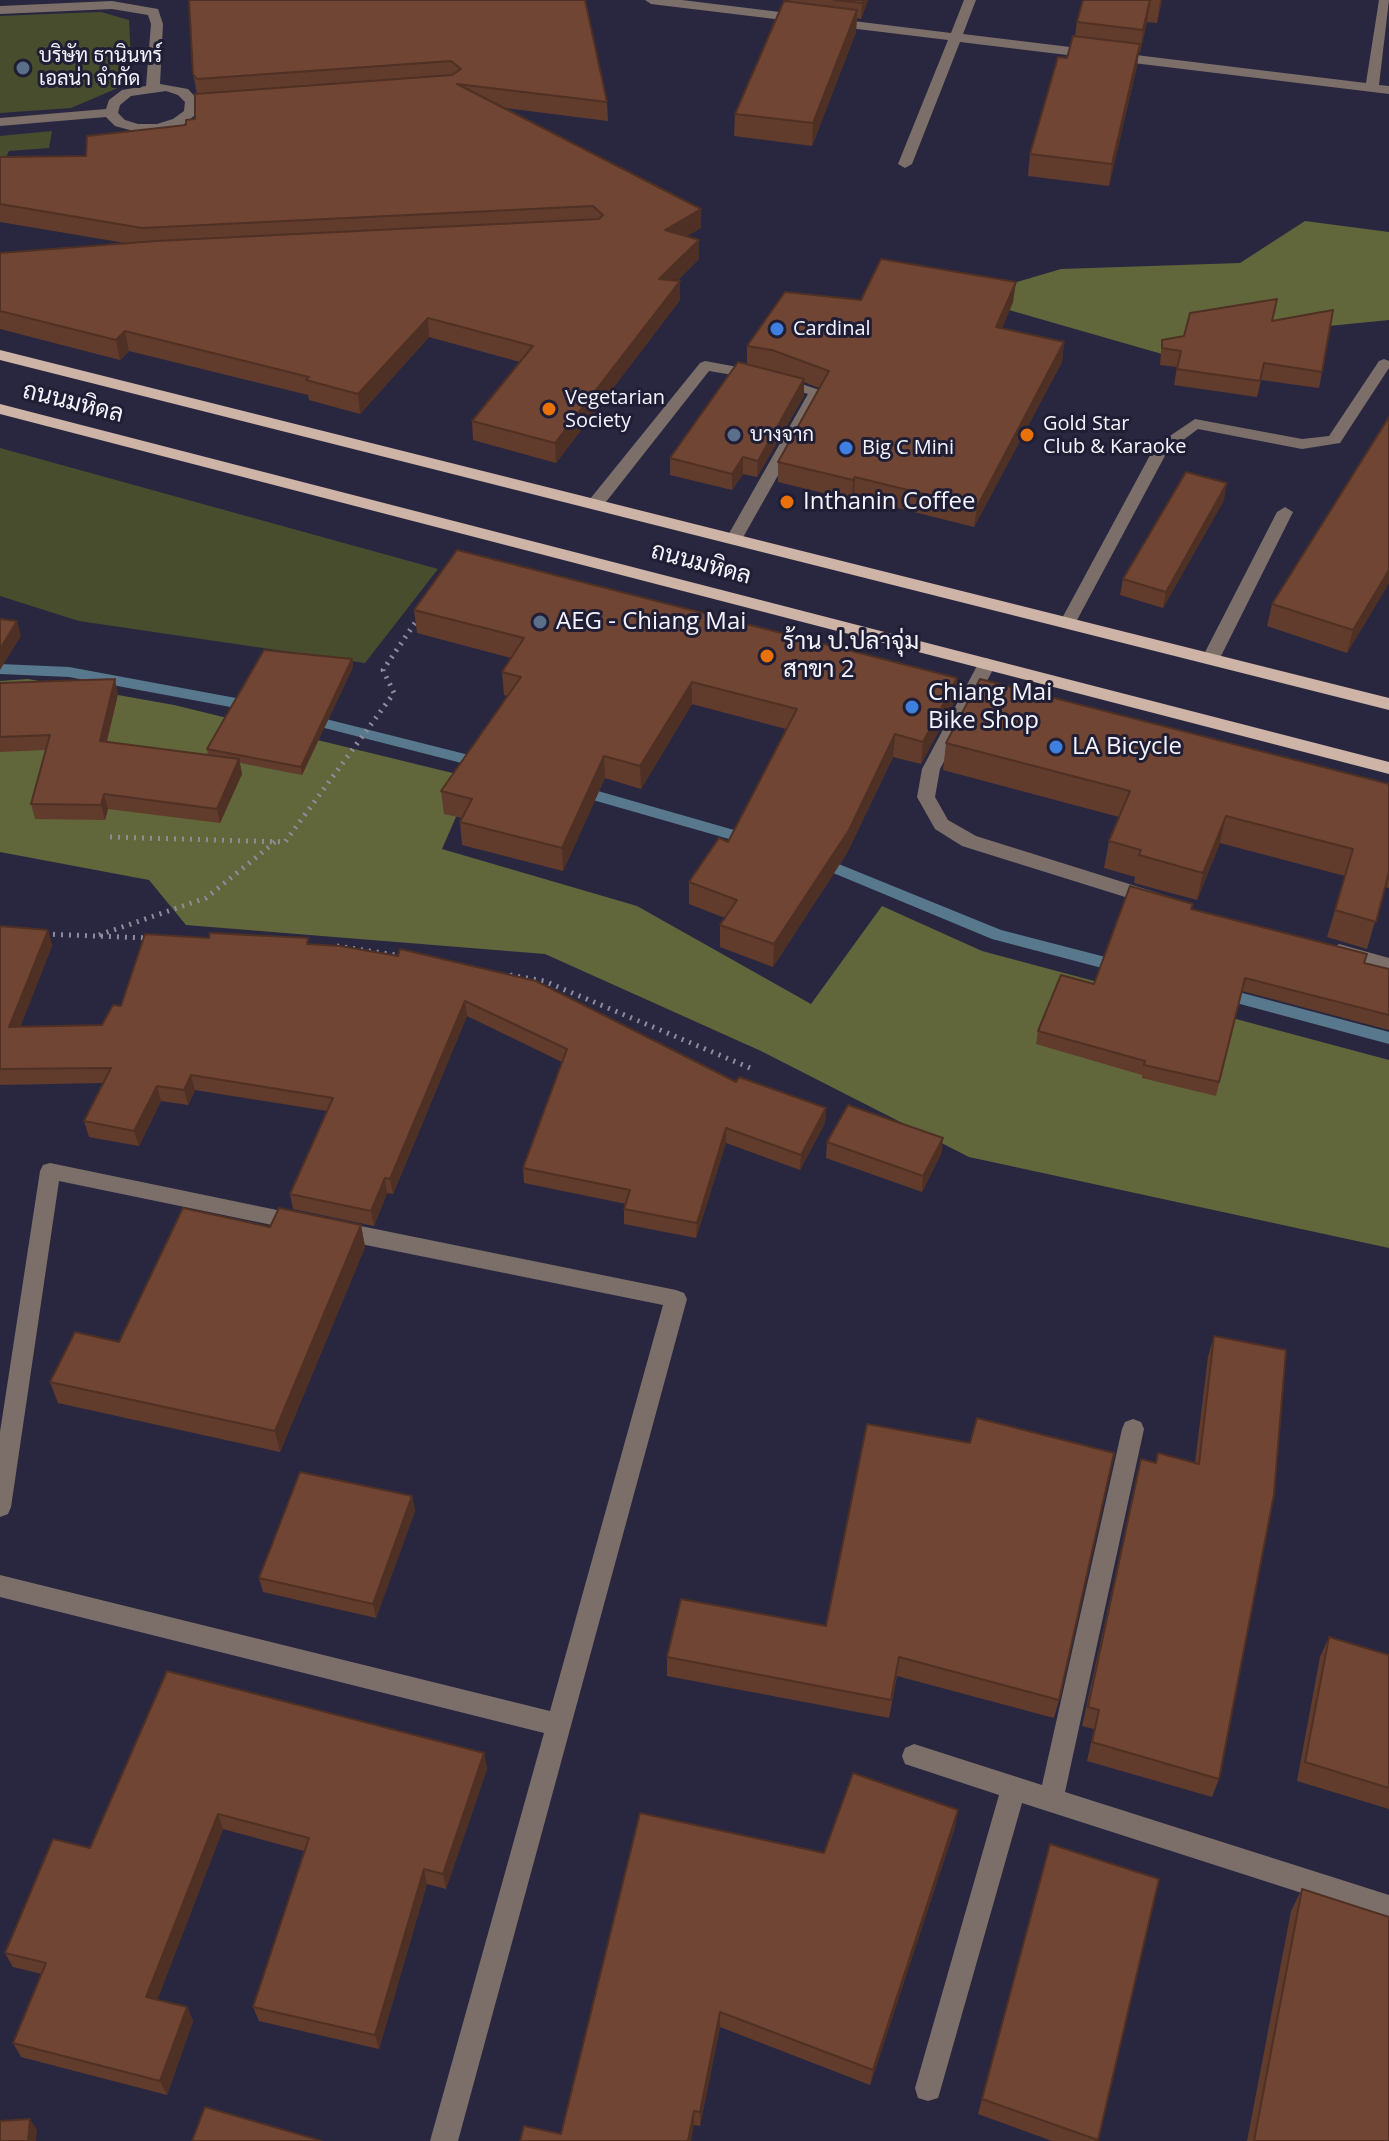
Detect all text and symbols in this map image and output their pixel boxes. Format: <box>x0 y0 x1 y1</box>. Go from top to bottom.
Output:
place label: บริษัท ธานินทร์ เอลน่า จำกัด <box>39 44 162 91</box>
marker: บริษัท ธานินทร์ เอลน่า จำกัด <box>14 59 32 77</box>
place label: Cardinal <box>793 317 871 341</box>
marker: Cardinal <box>768 320 786 338</box>
street label: ถนนมหิดล <box>20 377 126 429</box>
place label: Vegetarian Society <box>565 386 665 433</box>
marker: Vegetarian Society <box>540 400 558 418</box>
place label: Gold Star Club & Karaoke <box>1043 412 1187 459</box>
place label: บางจาก <box>750 423 814 447</box>
marker: บางจาก <box>725 426 743 444</box>
marker: Gold Star Club & Karaoke <box>1018 426 1036 444</box>
place label: Big C Mini <box>862 436 954 460</box>
marker: Big C Mini <box>837 439 855 457</box>
place label: Inthanin Coffee <box>803 488 975 516</box>
marker: Inthanin Coffee <box>778 493 796 511</box>
street label: ถนนมหิดล <box>648 537 754 591</box>
place label: AEG - Chiang Mai <box>556 608 746 636</box>
marker: AEG - Chiang Mai <box>531 613 549 631</box>
place label: ร้าน ป.ปลาจุ่ม สาขา 2 <box>783 628 919 684</box>
marker: ร้าน ป.ปลาจุ่ม สาขา 2 <box>758 647 776 665</box>
place label: Chiang Mai Bike Shop <box>928 679 1052 735</box>
marker: Chiang Mai Bike Shop <box>903 698 921 716</box>
place label: LA Bicycle <box>1072 733 1182 761</box>
marker: LA Bicycle <box>1047 738 1065 756</box>

